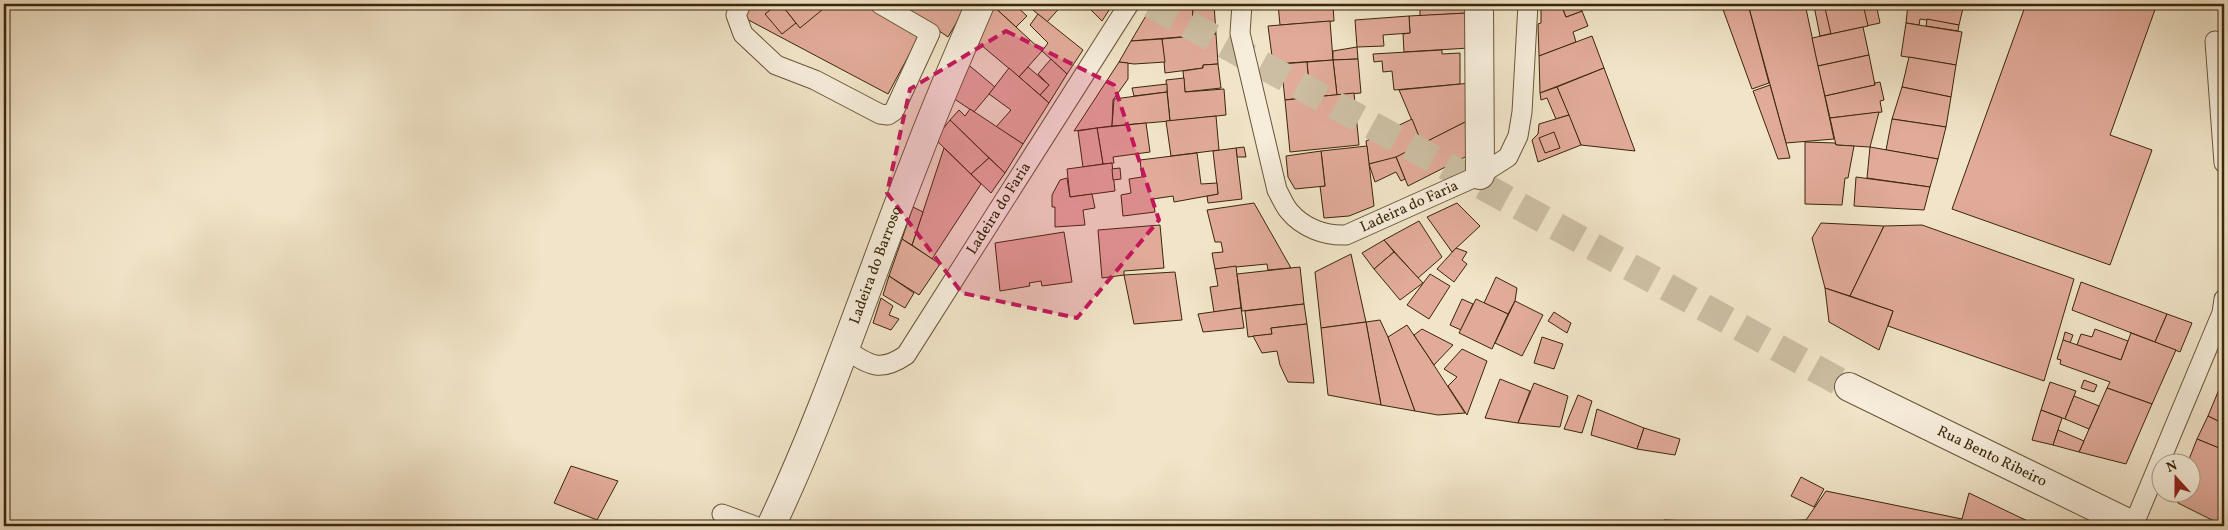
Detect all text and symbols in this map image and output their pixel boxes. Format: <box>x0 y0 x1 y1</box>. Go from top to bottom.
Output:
street label: Ladeira do Faria <box>962 158 1036 259</box>
street label: Ladeira do Faria <box>1357 175 1462 238</box>
street label: Ladeira do Barroso <box>844 203 907 327</box>
street label: Rua Bento Ribeiro <box>1933 421 2050 492</box>
north arrow <box>2150 452 2200 502</box>
text: N <box>2164 457 2180 478</box>

